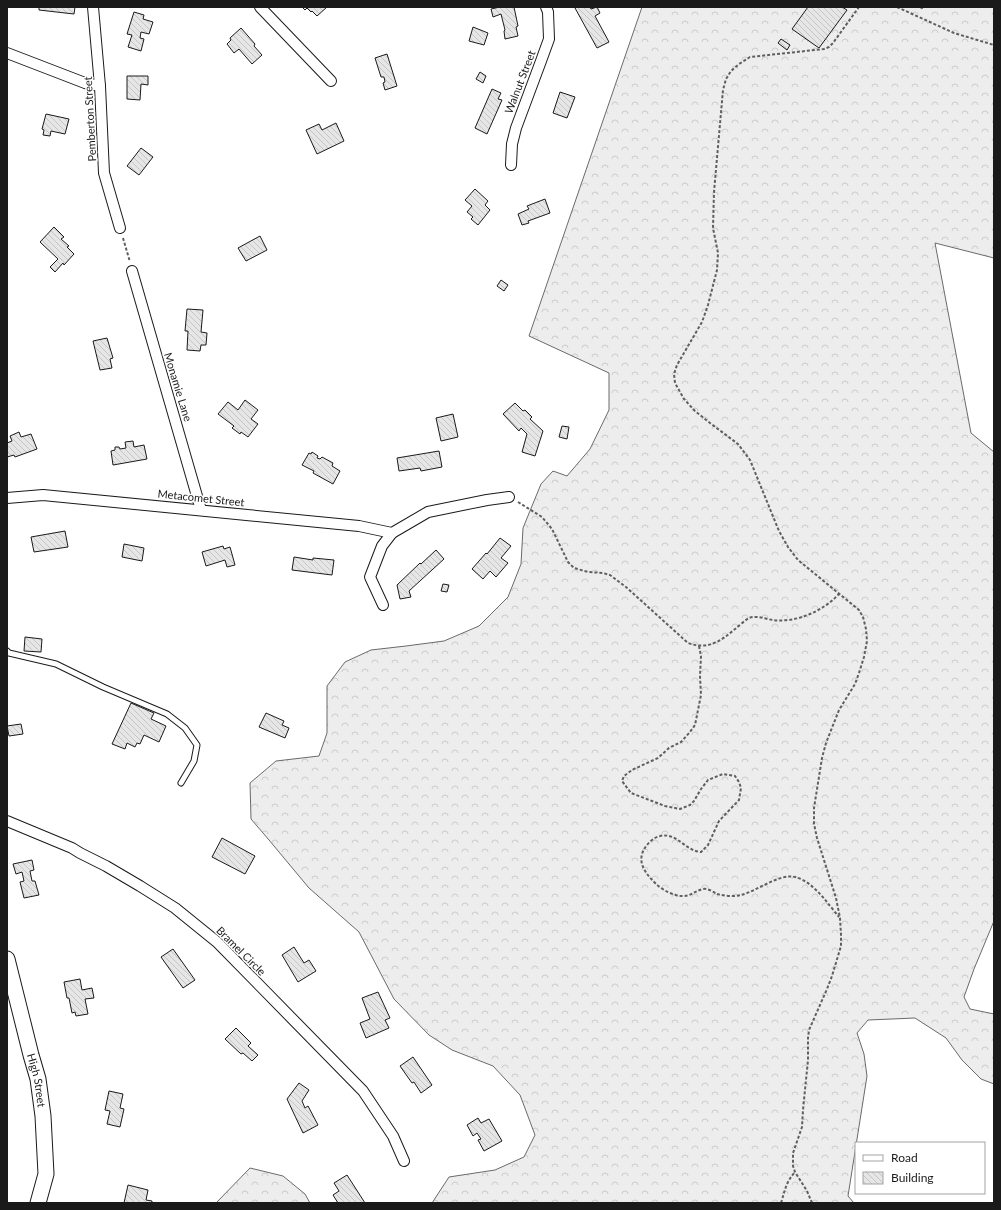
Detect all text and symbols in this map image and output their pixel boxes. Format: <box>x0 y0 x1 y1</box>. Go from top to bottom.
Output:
street label: Walnut Street <box>501 48 538 115</box>
street label: Pemberton Street <box>81 76 98 162</box>
street label: Monamie Lane <box>162 351 195 423</box>
street label: Metacomet Street <box>157 486 245 509</box>
street label: Bramel Circle <box>214 923 269 978</box>
street label: High Street <box>25 1052 49 1108</box>
legend <box>855 1142 985 1194</box>
text: Road <box>891 1150 918 1165</box>
text: Building <box>891 1170 934 1185</box>

